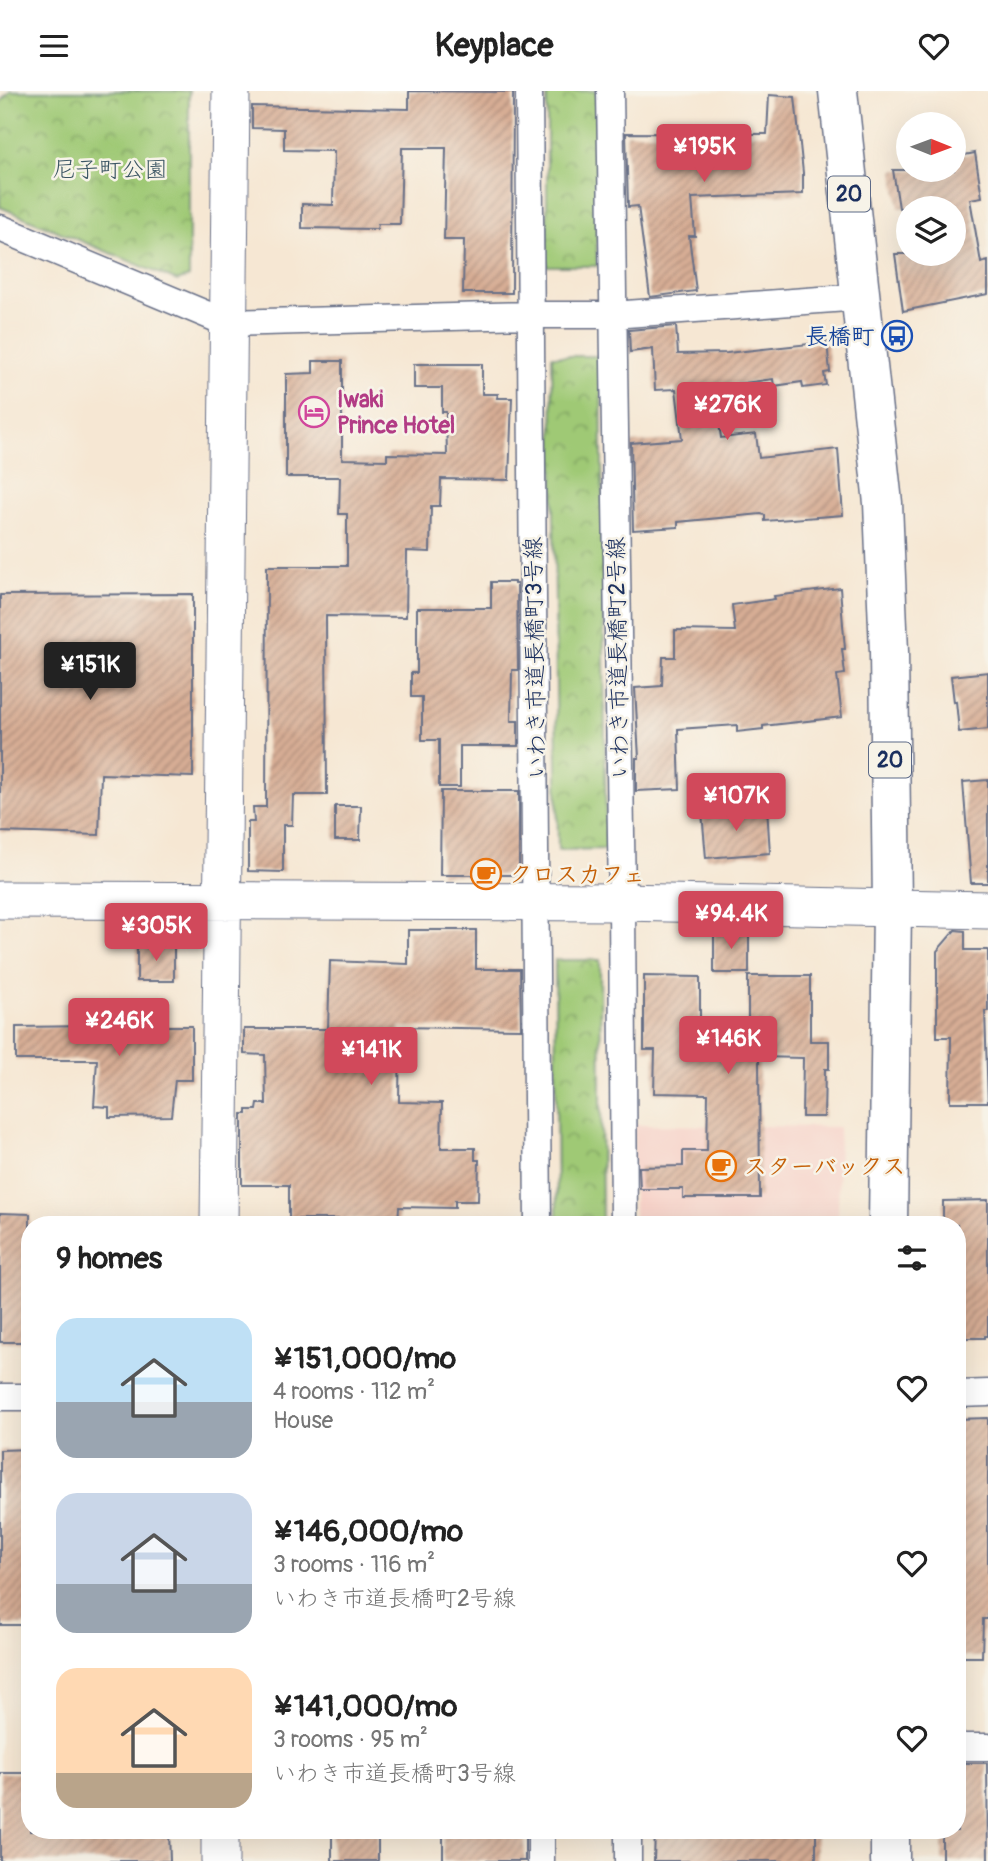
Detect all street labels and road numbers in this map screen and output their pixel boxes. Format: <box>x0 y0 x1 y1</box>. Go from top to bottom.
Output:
road number: 20 <box>828 177 870 211</box>
street label: いわき市道長橋町3号線 <box>518 536 552 780</box>
street label: いわき市道長橋町2号線 <box>601 536 635 780</box>
road number: 20 <box>869 743 911 777</box>

